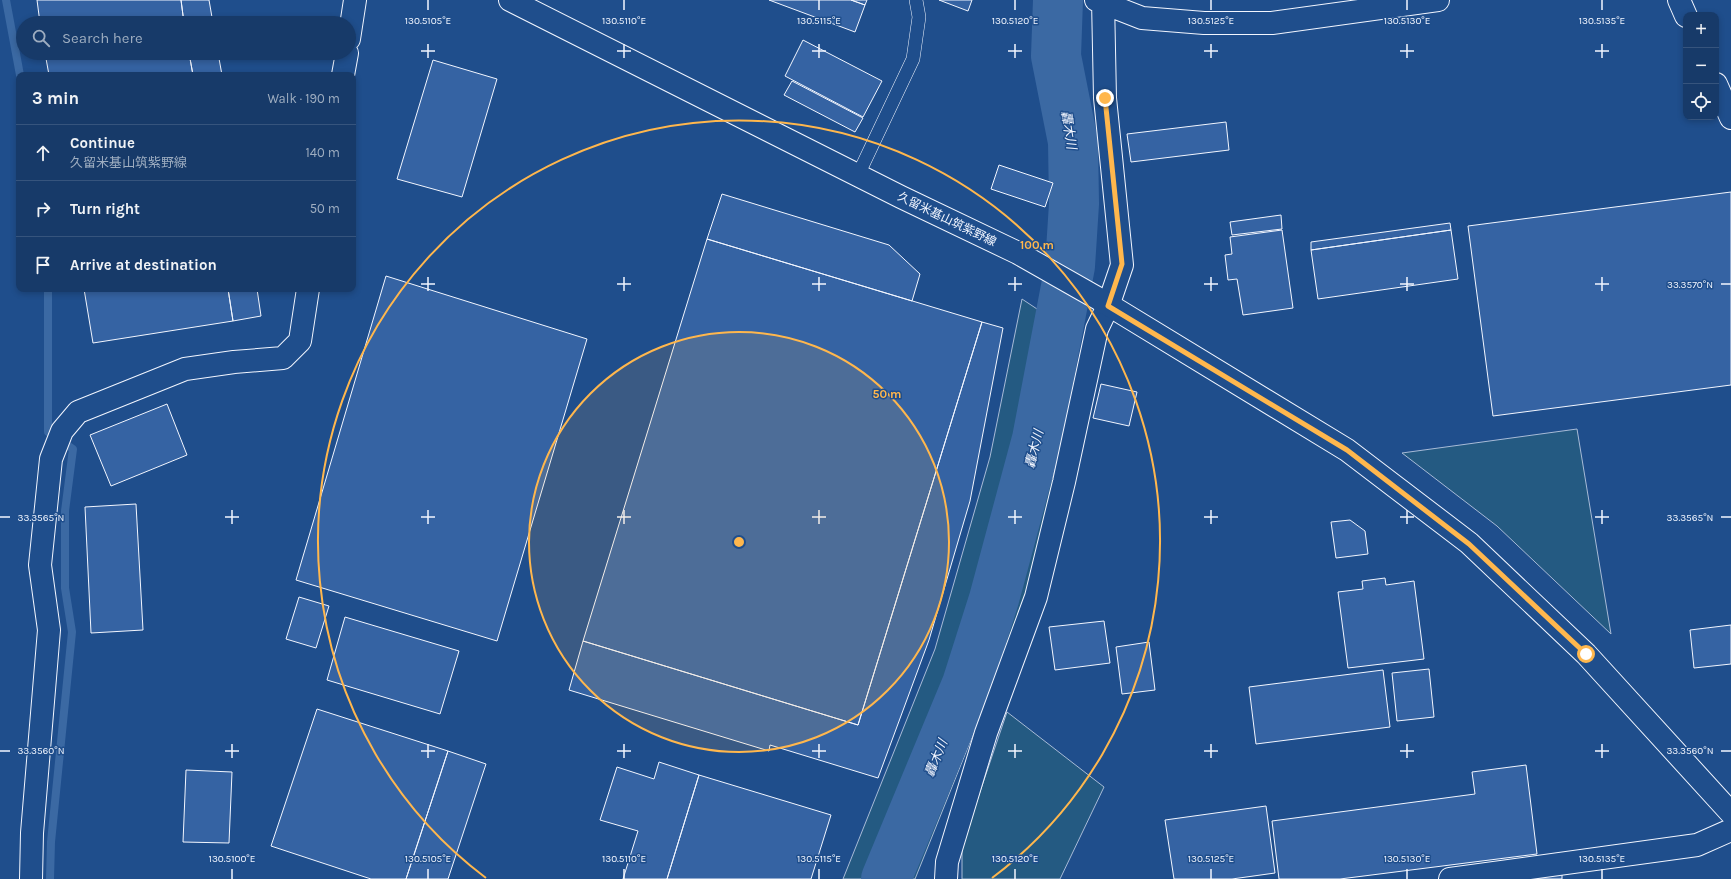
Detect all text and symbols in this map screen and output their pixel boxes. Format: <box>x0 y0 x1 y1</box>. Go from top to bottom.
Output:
map controls <box>1683 12 1719 120</box>
button: + <box>1683 12 1719 48</box>
text: 130.5105°E <box>405 15 451 27</box>
text: 130.5110°E <box>602 15 646 27</box>
text: 130.5115°E <box>797 15 841 27</box>
text: 130.5120°E <box>992 15 1038 27</box>
text: 130.5125°E <box>1188 15 1234 27</box>
text: 130.5130°E <box>1384 15 1430 27</box>
text: 130.5135°E <box>1579 15 1625 27</box>
search box <box>16 16 356 60</box>
icon: search <box>30 27 52 49</box>
text: Search here <box>62 29 143 47</box>
button: − <box>1683 48 1719 84</box>
button: locate <box>1683 84 1719 120</box>
text: 3 min <box>32 88 79 108</box>
route end <box>1096 89 1114 107</box>
text: Walk · 190 m <box>267 91 340 106</box>
water label: 轟木川 <box>1059 110 1080 152</box>
text: Continue <box>70 134 135 152</box>
icon: ahead <box>32 142 54 164</box>
text: 140 m <box>305 145 340 160</box>
text: 久留米基山筑紫野線 <box>70 155 187 170</box>
street label: 久留米基山筑紫野線 <box>895 189 999 249</box>
icon: right <box>32 198 54 220</box>
text: Turn right <box>70 200 140 218</box>
text: 50 m <box>310 201 340 216</box>
text: 100 m <box>1020 238 1054 252</box>
icon: arrive <box>32 254 54 276</box>
text: Arrive at destination <box>70 256 217 274</box>
text: 33.3570°N <box>1667 279 1713 291</box>
text: 50 m <box>873 387 902 401</box>
water label: 轟木川 <box>1022 426 1046 470</box>
text: 33.3565°N <box>18 512 64 524</box>
text: 33.3565°N <box>1667 512 1713 524</box>
centre of rings <box>732 535 746 549</box>
route start <box>1577 645 1595 663</box>
water label: 轟木川 <box>922 735 951 779</box>
text: 33.3560°N <box>17 745 65 757</box>
text: 33.3560°N <box>1666 745 1714 757</box>
text: 130.5100°E <box>209 853 255 865</box>
text: 130.5105°E <box>405 853 451 865</box>
text: 130.5110°E <box>602 853 646 865</box>
text: 130.5115°E <box>797 853 841 865</box>
text: 130.5120°E <box>992 853 1038 865</box>
text: 130.5125°E <box>1188 853 1234 865</box>
text: 130.5130°E <box>1384 853 1430 865</box>
text: 130.5135°E <box>1579 853 1625 865</box>

